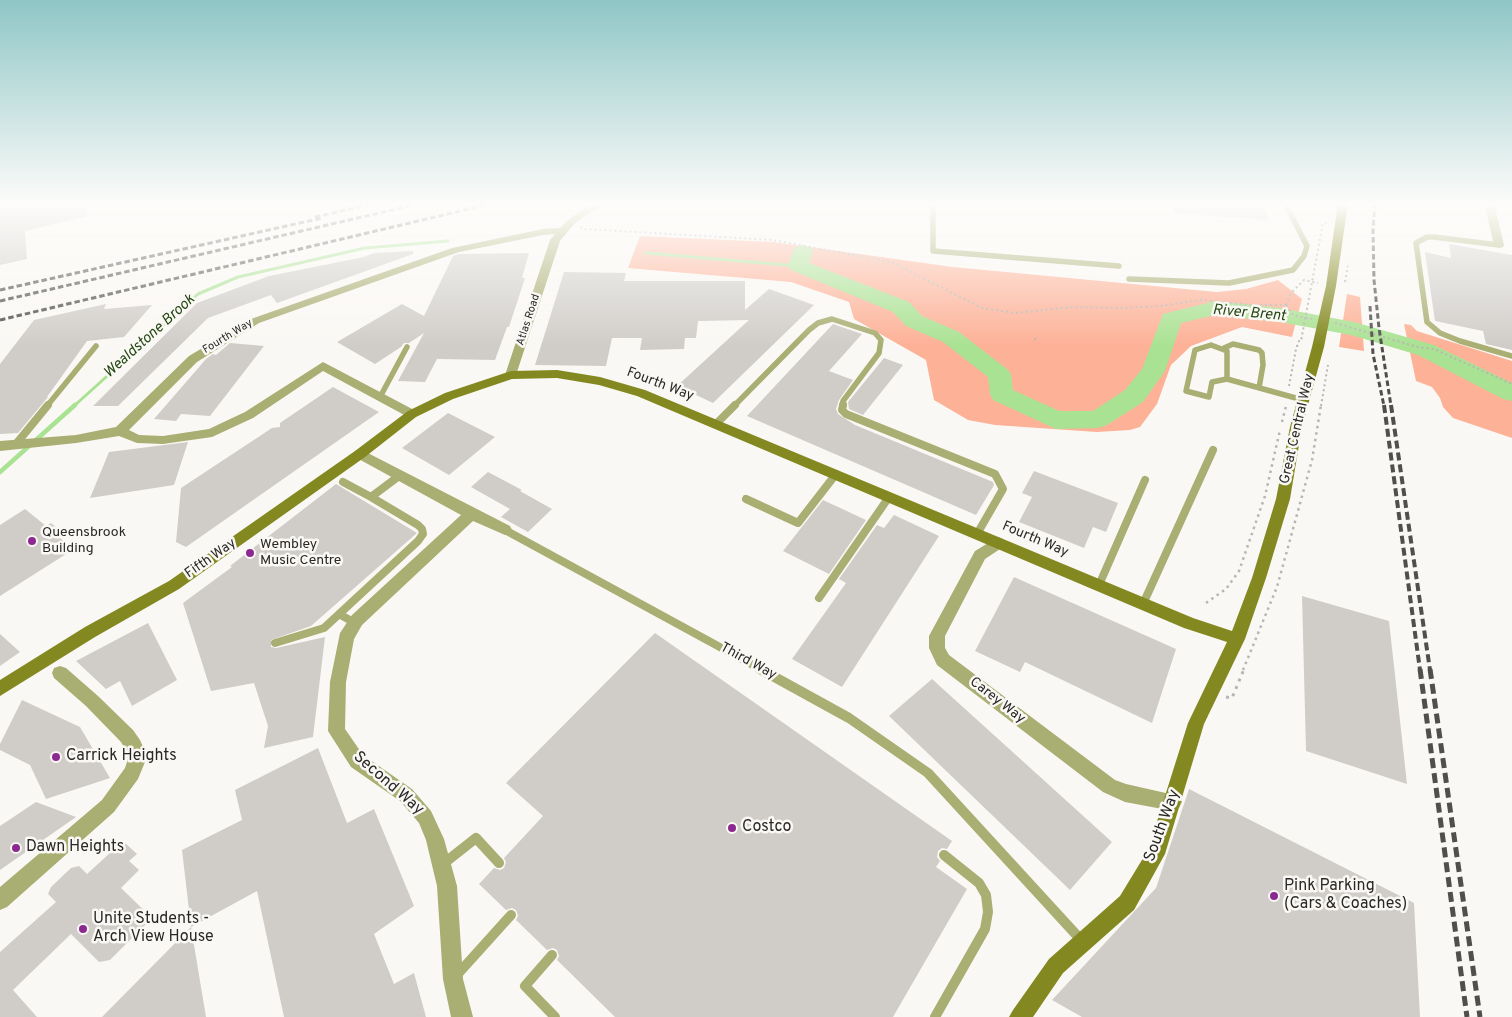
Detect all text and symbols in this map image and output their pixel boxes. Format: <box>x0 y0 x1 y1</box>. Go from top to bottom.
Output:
water label: Wealdstone Brook <box>101 291 199 383</box>
street label: Atlas Road <box>515 293 543 347</box>
water label: River Brent <box>1212 302 1286 326</box>
street label: Fourth Way <box>201 317 255 357</box>
street label: Fourth Way <box>624 365 696 405</box>
street label: Great Central Way <box>1277 372 1319 486</box>
street label: Fourth Way <box>999 518 1071 562</box>
place label: Queensbrook Building <box>42 525 126 558</box>
marker: Queensbrook Building <box>26 535 38 547</box>
street label: Fifth Way <box>182 535 240 583</box>
place label: Wembley Music Centre <box>260 537 341 570</box>
marker: Wembley Music Centre <box>244 547 256 559</box>
street label: Third Way <box>717 640 779 684</box>
street label: Carey Way <box>966 674 1028 728</box>
place label: Carrick Heights <box>66 747 177 767</box>
street label: Second Way <box>349 748 427 820</box>
marker: Carrick Heights <box>50 751 62 763</box>
street label: South Way <box>1141 787 1185 865</box>
place label: Costco <box>742 818 791 838</box>
marker: Costco <box>726 822 738 834</box>
place label: Dawn Heights <box>26 838 124 858</box>
marker: Dawn Heights <box>10 842 22 854</box>
place label: Pink Parking (Cars & Coaches) <box>1284 877 1407 915</box>
marker: Pink Parking (Cars & Coaches) <box>1268 890 1280 902</box>
place label: Unite Students - Arch View House <box>93 910 214 948</box>
marker: Unite Students - Arch View House <box>77 923 89 935</box>

